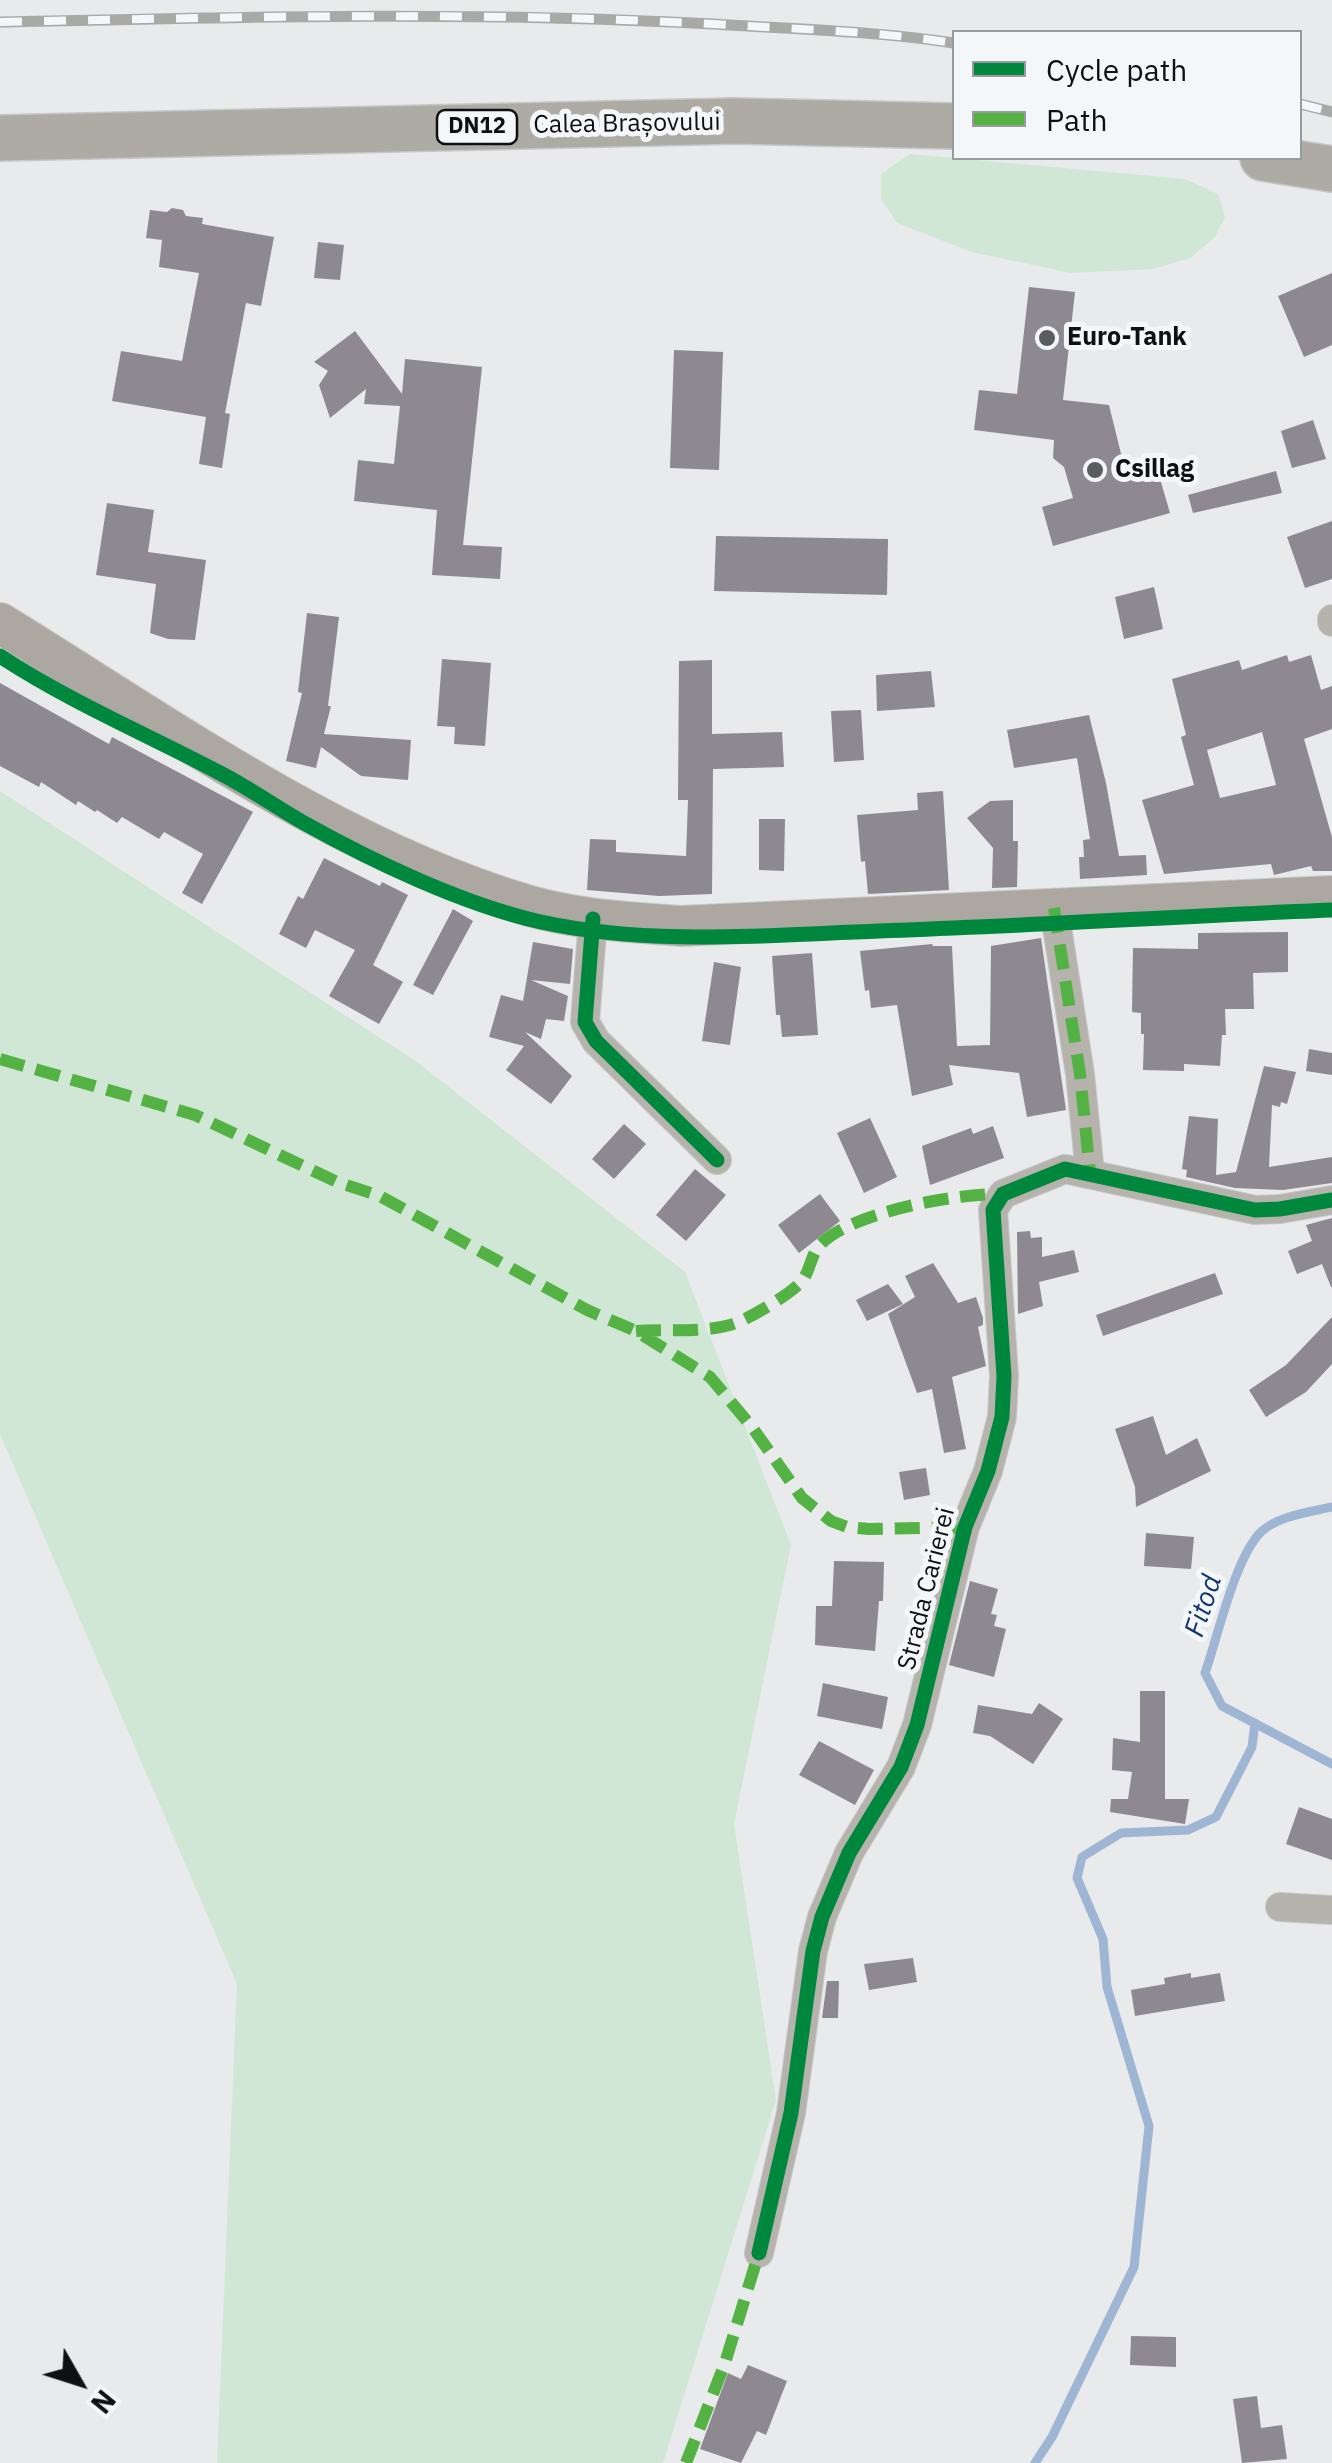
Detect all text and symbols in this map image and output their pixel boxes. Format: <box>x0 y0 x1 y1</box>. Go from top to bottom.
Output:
legend <box>952 30 1302 160</box>
text: Cycle path <box>1046 50 1187 89</box>
text: Path <box>1046 100 1107 139</box>
street label: Calea Brașovului <box>533 107 721 141</box>
road number: DN12 <box>437 110 517 144</box>
place label: Euro-Tank <box>1067 323 1187 353</box>
marker: Euro-Tank <box>1036 327 1058 349</box>
place label: Csillag <box>1115 455 1194 485</box>
marker: Csillag <box>1084 459 1106 481</box>
street label: Strada Carierei <box>892 1505 962 1673</box>
water label: Fitod <box>1178 1571 1230 1641</box>
north arrow <box>30 2333 130 2433</box>
text: N <box>83 2383 124 2422</box>

